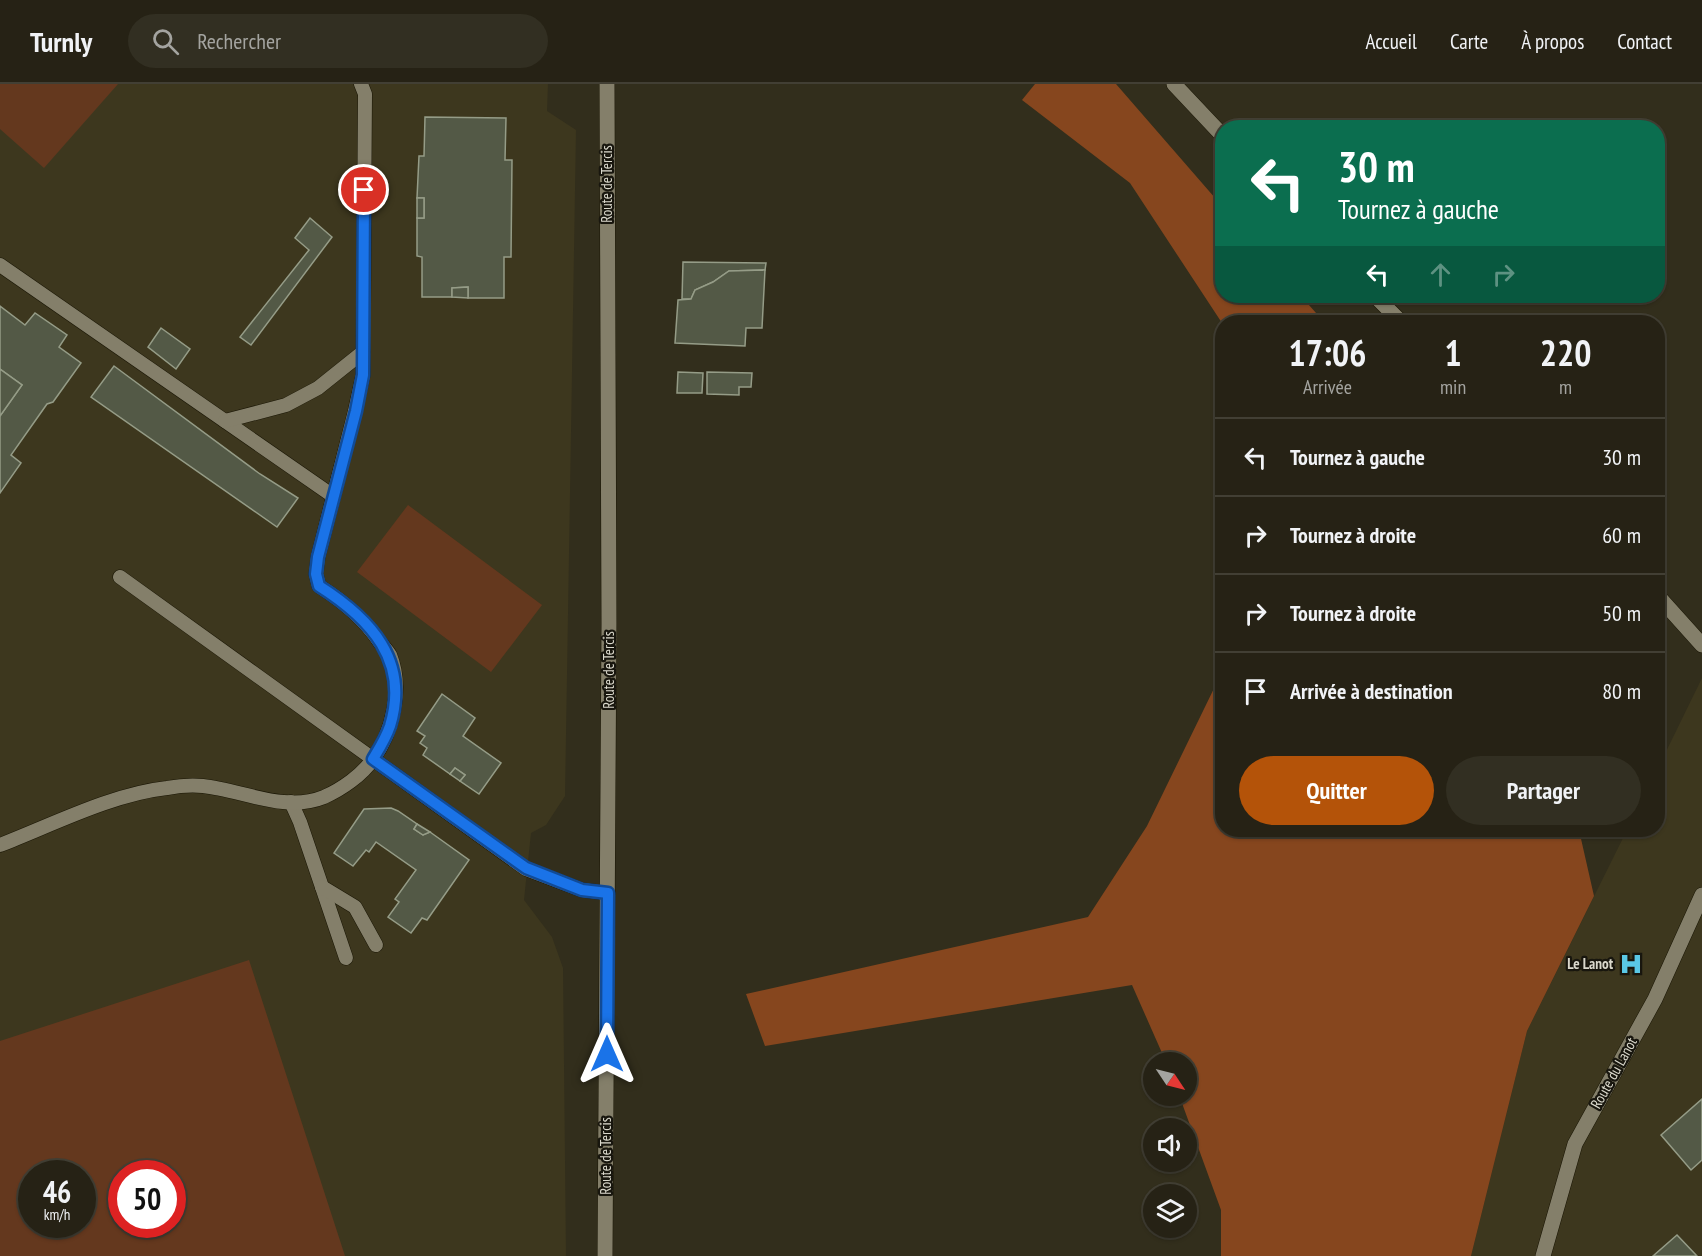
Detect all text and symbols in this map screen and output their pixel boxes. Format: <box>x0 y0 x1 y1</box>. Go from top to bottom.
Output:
search box <box>128 14 548 68</box>
text: Turnly <box>30 23 92 60</box>
icon: search <box>149 25 182 58</box>
text: Rechercher <box>197 27 281 55</box>
text: Accueil <box>1365 28 1417 55</box>
text: Carte <box>1450 28 1488 55</box>
text: À propos <box>1521 28 1584 55</box>
text: Contact <box>1617 28 1672 55</box>
text: 30 m <box>1338 139 1415 194</box>
icon: left <box>1239 144 1317 222</box>
street label: Route de Tercis <box>597 145 616 223</box>
pin <box>338 164 389 215</box>
icon: arrive <box>347 173 380 206</box>
text: Tournez à gauche <box>1338 192 1499 226</box>
icon: left <box>1361 258 1394 291</box>
icon: ahead <box>1424 258 1457 291</box>
icon: right <box>1487 258 1520 291</box>
text: 17:06 <box>1289 329 1366 376</box>
text: 1 <box>1444 329 1462 376</box>
text: 220 <box>1540 329 1591 376</box>
text: Arrivée <box>1303 374 1352 400</box>
text: min <box>1440 374 1466 400</box>
text: m <box>1559 374 1572 400</box>
icon: left <box>1239 441 1272 474</box>
text: Tournez à gauche <box>1290 443 1425 471</box>
text: 30 m <box>1602 443 1641 471</box>
icon: right <box>1239 519 1272 552</box>
text: Tournez à droite <box>1290 521 1416 549</box>
text: 60 m <box>1602 521 1641 549</box>
icon: right <box>1239 597 1272 630</box>
text: Tournez à droite <box>1290 599 1416 627</box>
text: 50 m <box>1602 599 1641 627</box>
street label: Route de Tercis <box>599 631 618 709</box>
icon: arrive <box>1239 675 1272 708</box>
text: Arrivée à destination <box>1290 677 1453 705</box>
text: 80 m <box>1602 677 1641 705</box>
button: Quitter <box>1239 756 1434 825</box>
button: Partager <box>1446 756 1641 825</box>
hospital icon: Le Lanot <box>1618 951 1644 977</box>
place label: Le Lanot <box>1567 954 1614 973</box>
position arrow <box>575 1022 639 1086</box>
street label: Route du Lanot <box>1586 1034 1641 1112</box>
north arrow <box>1143 1052 1197 1106</box>
map controls <box>1143 1052 1197 1238</box>
street label: Route de Tercis <box>596 1117 615 1195</box>
button: sound <box>1143 1118 1197 1172</box>
speed limit sign: 50 <box>108 1160 186 1238</box>
text: 46 <box>43 1172 71 1211</box>
button: layers <box>1143 1184 1197 1238</box>
text: km/h <box>44 1205 70 1224</box>

